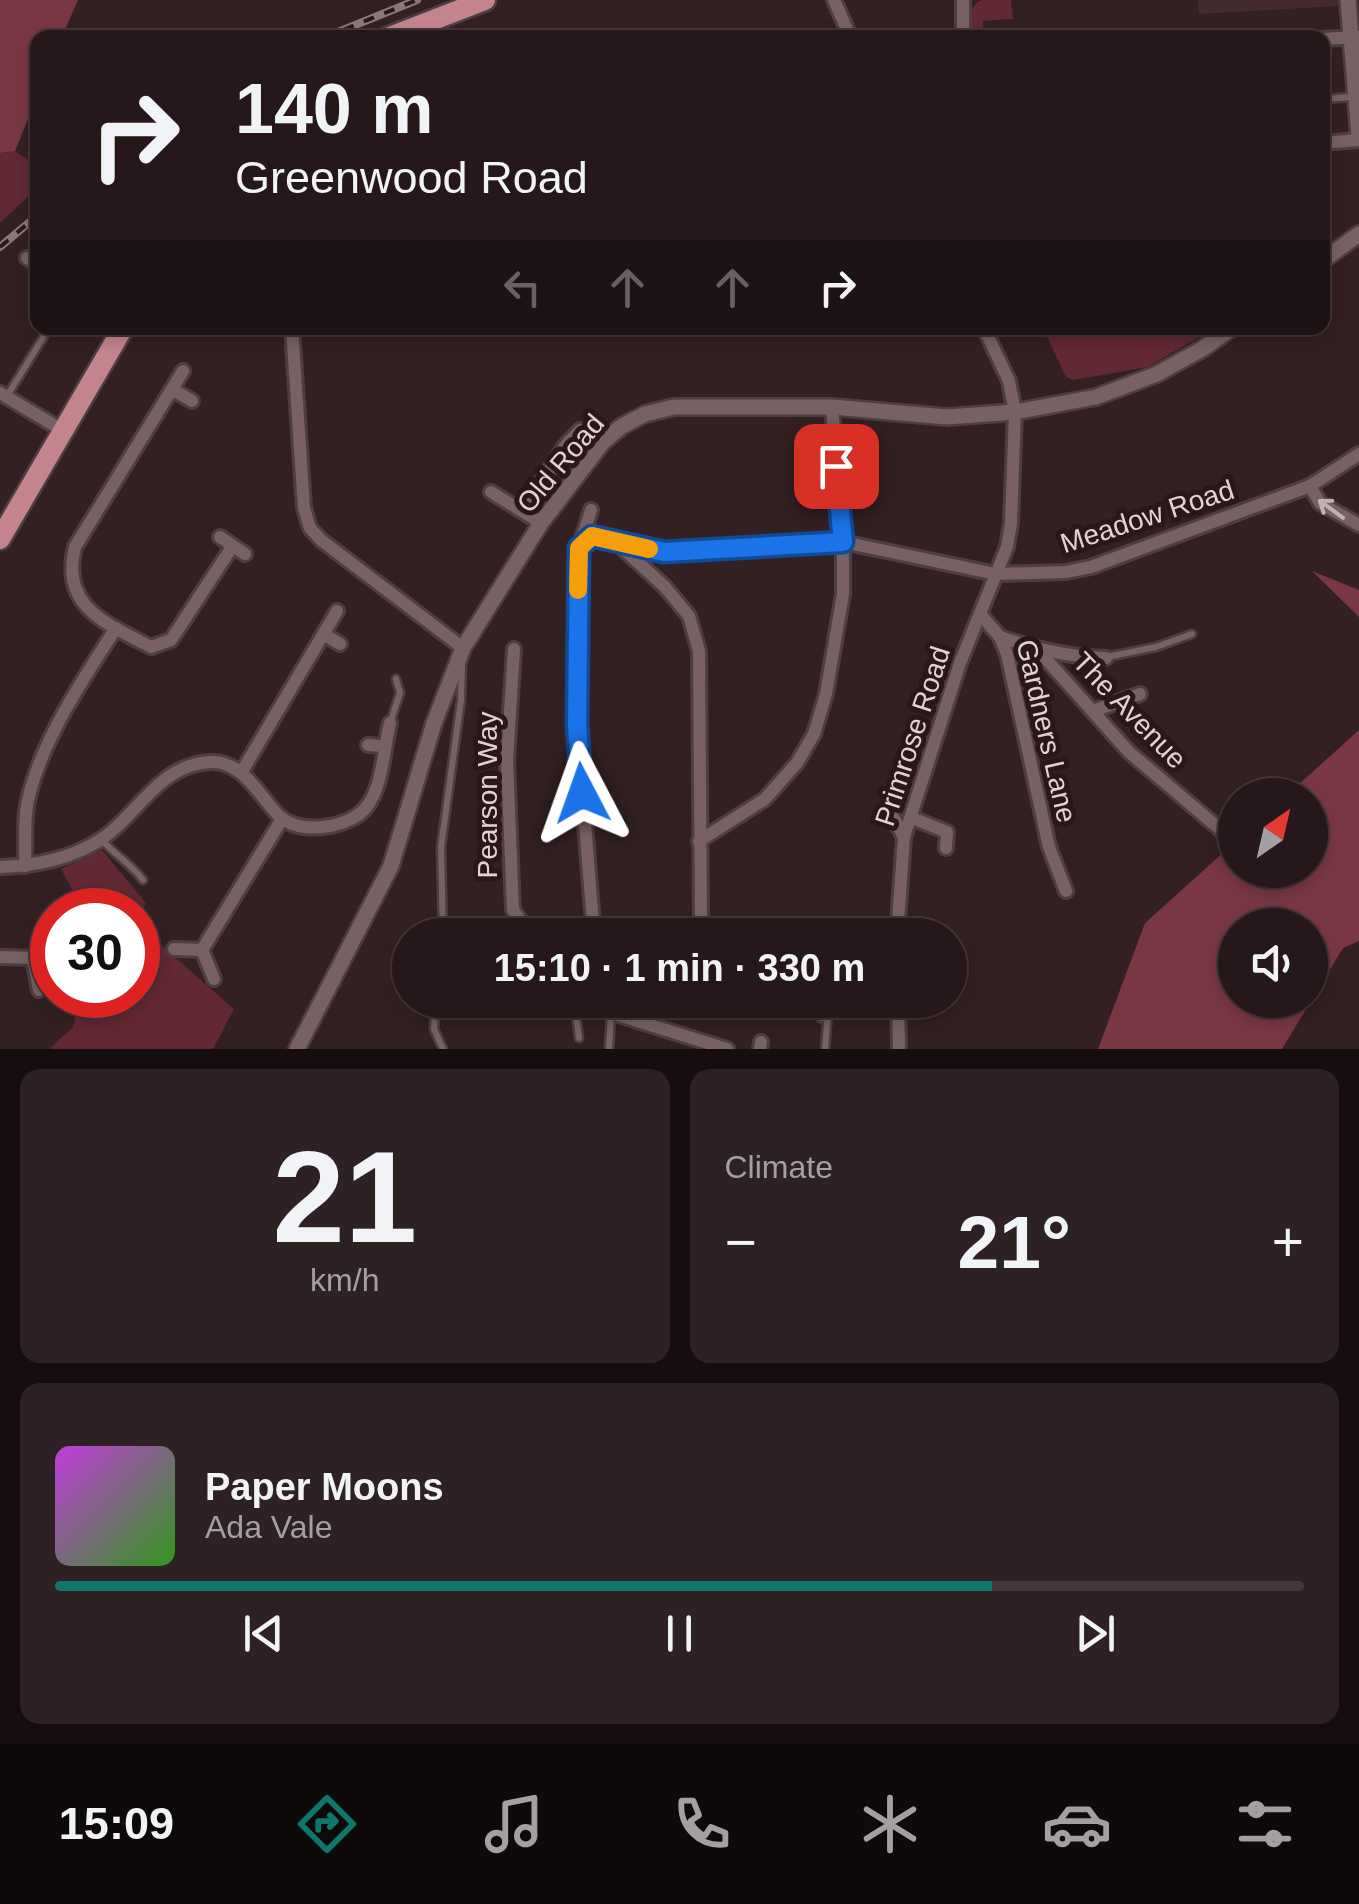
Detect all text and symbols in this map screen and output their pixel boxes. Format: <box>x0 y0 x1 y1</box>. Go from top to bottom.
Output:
icon: right <box>70 70 200 200</box>
text: 140 m <box>235 70 433 148</box>
text: Greenwood Road <box>235 152 588 203</box>
icon: left <box>495 260 550 315</box>
icon: ahead <box>600 260 655 315</box>
icon: ahead <box>705 260 760 315</box>
icon: right <box>810 260 865 315</box>
street label: Old Road <box>510 408 610 519</box>
pin <box>794 424 879 509</box>
icon: arrive <box>809 439 864 494</box>
street label: Meadow Road <box>1057 474 1238 559</box>
one-way arrow <box>1318 499 1346 520</box>
street label: Gardners Lane <box>1010 637 1083 826</box>
street label: Primrose Road <box>869 643 956 830</box>
street label: The Avenue <box>1067 646 1193 775</box>
street label: Pearson Way <box>472 711 503 879</box>
position arrow <box>530 741 634 845</box>
north arrow <box>1218 778 1328 888</box>
map controls <box>1218 778 1328 1018</box>
speed limit sign: 30 <box>30 888 160 1018</box>
button: sound <box>1218 908 1328 1018</box>
text: 15:10 · 1 min · 330 m <box>494 947 865 989</box>
text: 21 <box>272 1124 417 1270</box>
text: Climate <box>725 1149 833 1185</box>
text: 21° <box>958 1200 1071 1284</box>
text: − <box>725 1211 757 1273</box>
text: + <box>1272 1211 1304 1273</box>
text: km/h <box>310 1262 379 1298</box>
text: Paper Moons <box>205 1466 444 1508</box>
text: Ada Vale <box>205 1509 333 1545</box>
icon: previous <box>236 1606 291 1661</box>
icon: pause <box>652 1606 707 1661</box>
icon: next <box>1068 1606 1123 1661</box>
icon: directions <box>292 1789 362 1859</box>
icon: music <box>479 1789 549 1859</box>
icon: phone <box>667 1789 737 1859</box>
icon: climate <box>855 1789 925 1859</box>
icon: car <box>1042 1789 1112 1859</box>
icon: filters <box>1230 1789 1300 1859</box>
text: 15:09 <box>59 1798 174 1849</box>

